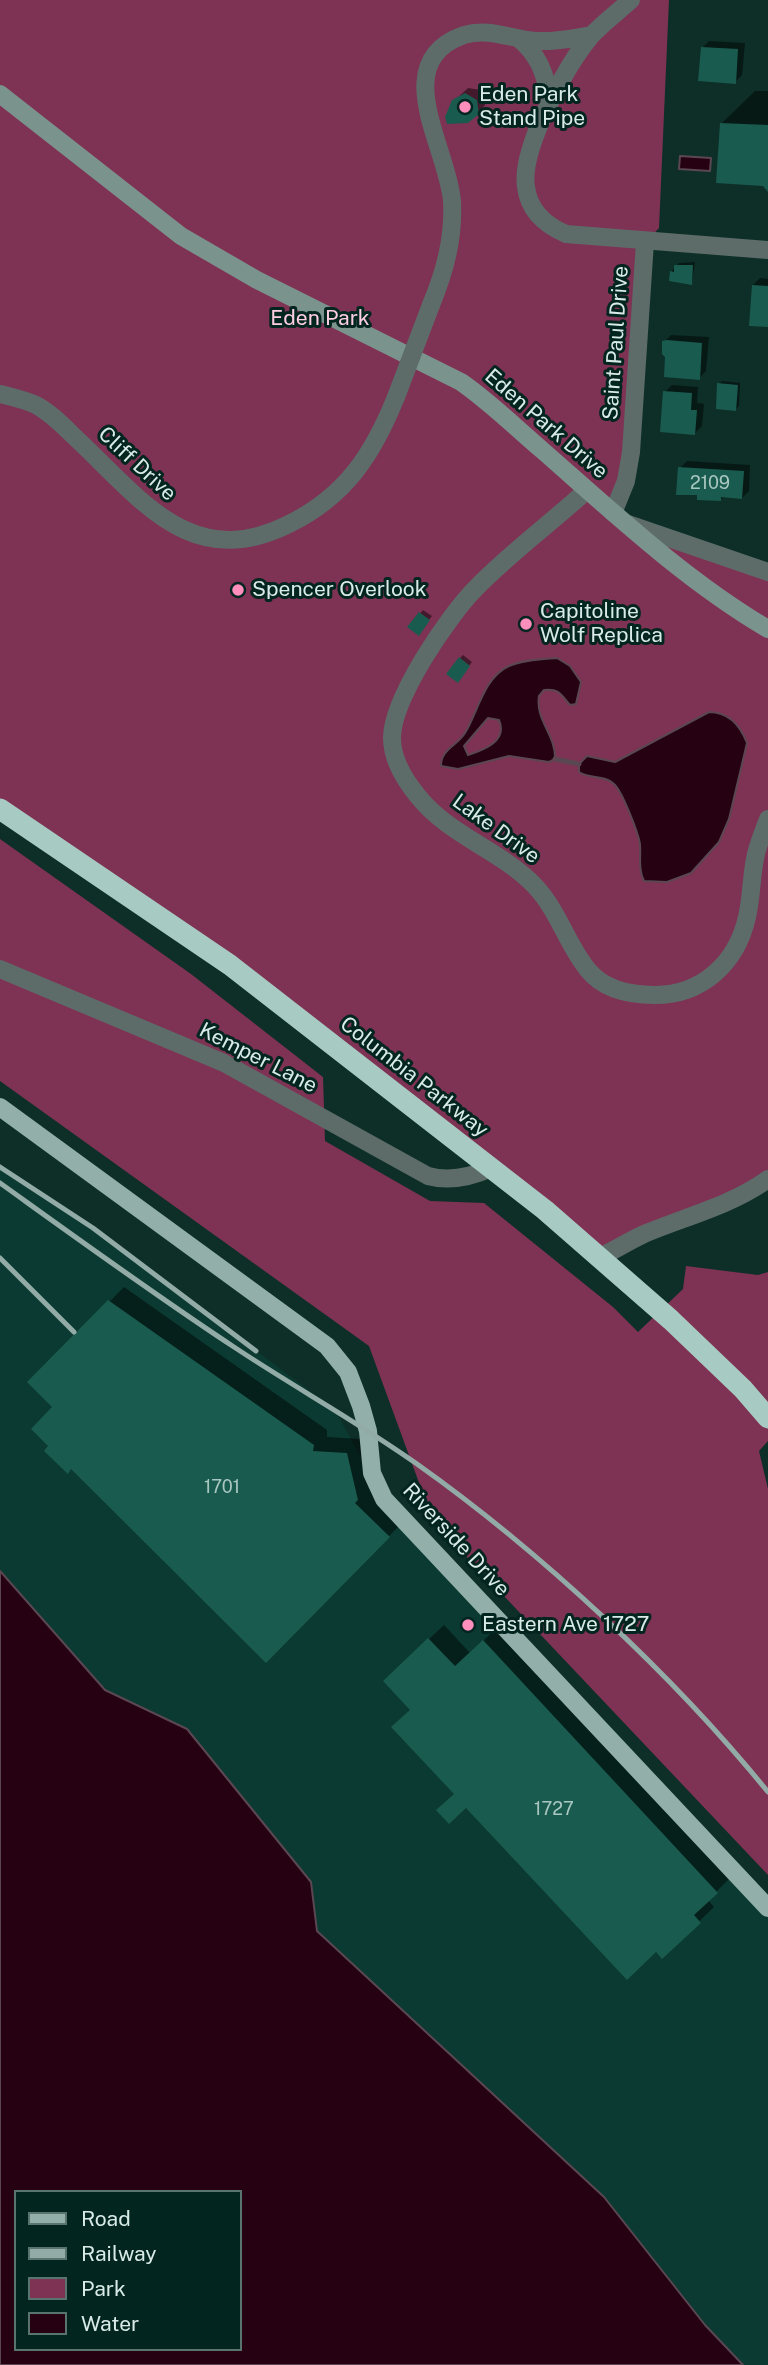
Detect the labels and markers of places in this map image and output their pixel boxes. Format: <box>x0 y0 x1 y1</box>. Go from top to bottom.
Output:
place label: Eden Park Stand Pipe <box>479 82 585 132</box>
marker: Eden Park Stand Pipe <box>457 99 473 115</box>
place label: Spencer Overlook <box>252 577 426 603</box>
marker: Spencer Overlook <box>230 582 246 598</box>
place label: Capitoline Wolf Replica <box>540 599 663 649</box>
marker: Capitoline Wolf Replica <box>518 616 534 632</box>
place label: Eastern Ave 1727 <box>482 1612 649 1638</box>
marker: Eastern Ave 1727 <box>460 1617 476 1633</box>

